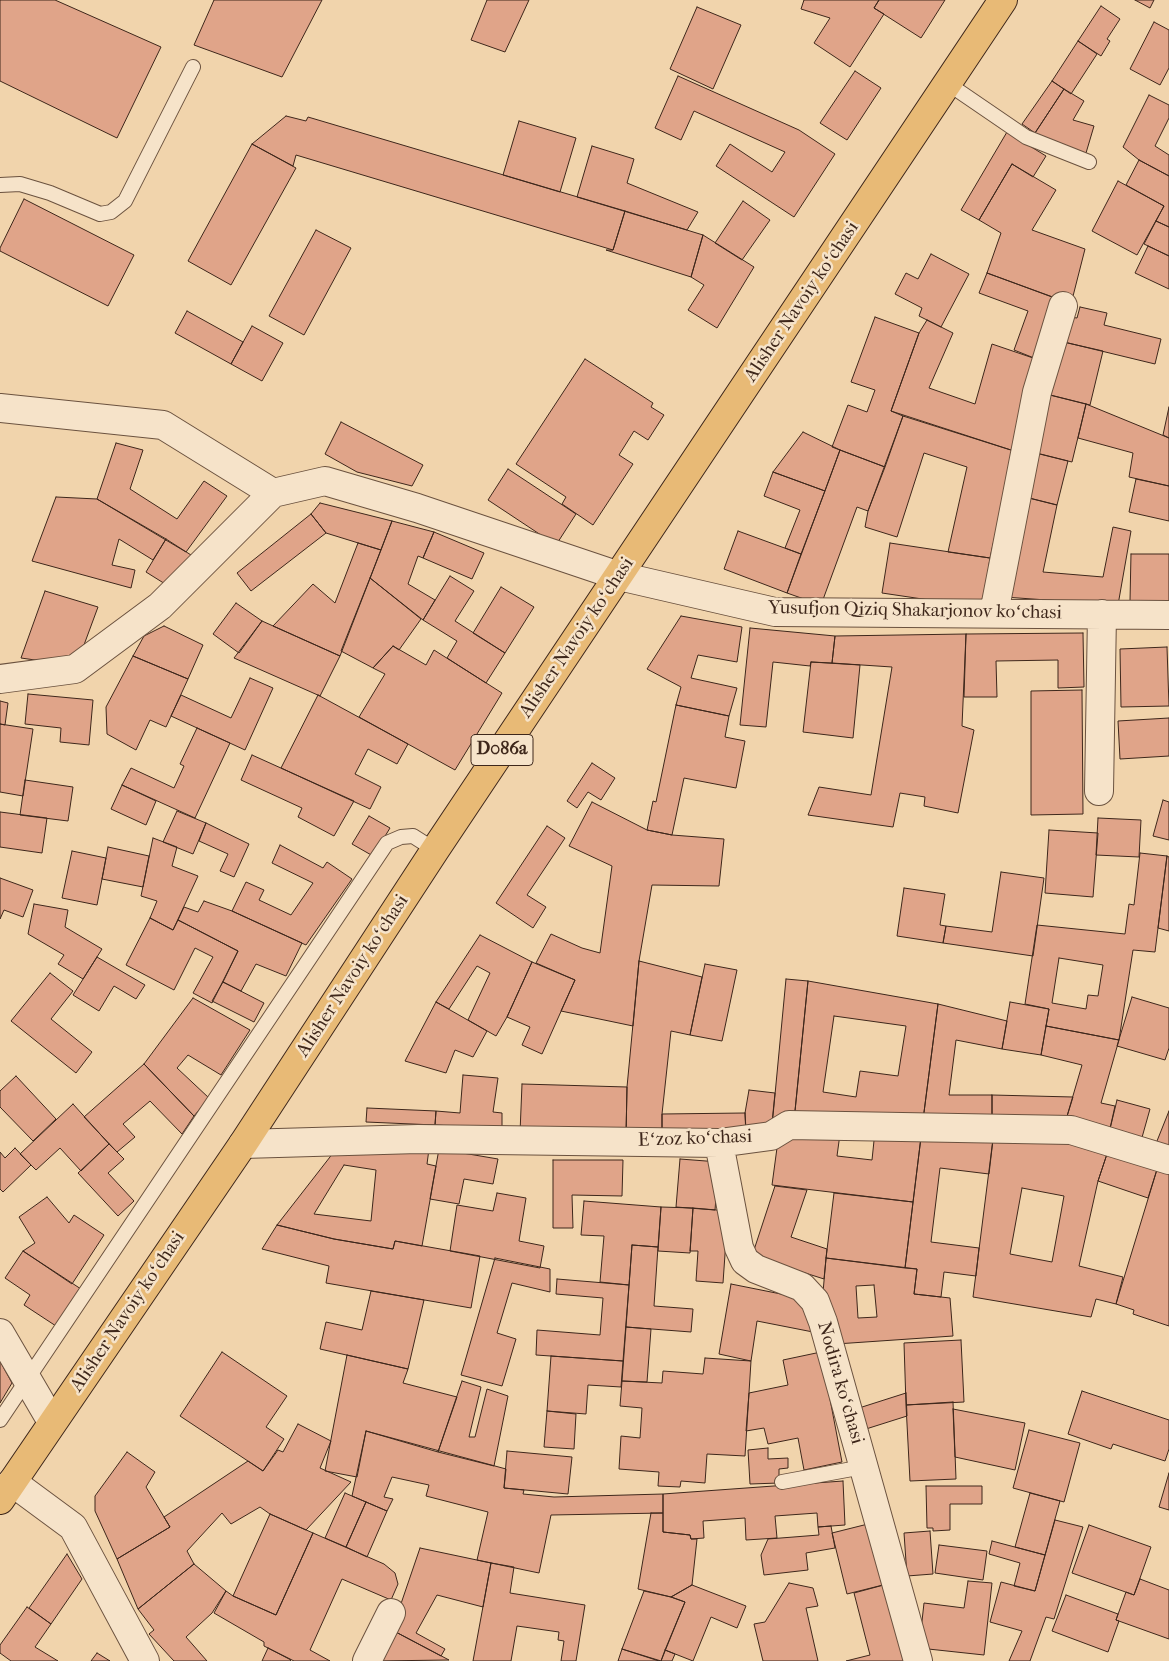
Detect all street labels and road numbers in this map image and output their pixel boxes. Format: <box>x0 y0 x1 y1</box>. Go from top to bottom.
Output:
street label: Alisher Navoiy koʻchasi <box>740 217 864 387</box>
street label: Alisher Navoiy koʻchasi <box>515 553 639 723</box>
street label: Yusufjon Qiziq Shakarjonov koʻchasi <box>768 597 1062 625</box>
road number: D086a <box>471 734 533 766</box>
street label: Alisher Navoiy koʻchasi <box>292 891 414 1061</box>
street label: Eʻzoz koʻchasi <box>638 1126 752 1152</box>
street label: Alisher Navoiy koʻchasi <box>66 1227 190 1397</box>
street label: Nodira koʻchasi <box>812 1319 868 1447</box>

